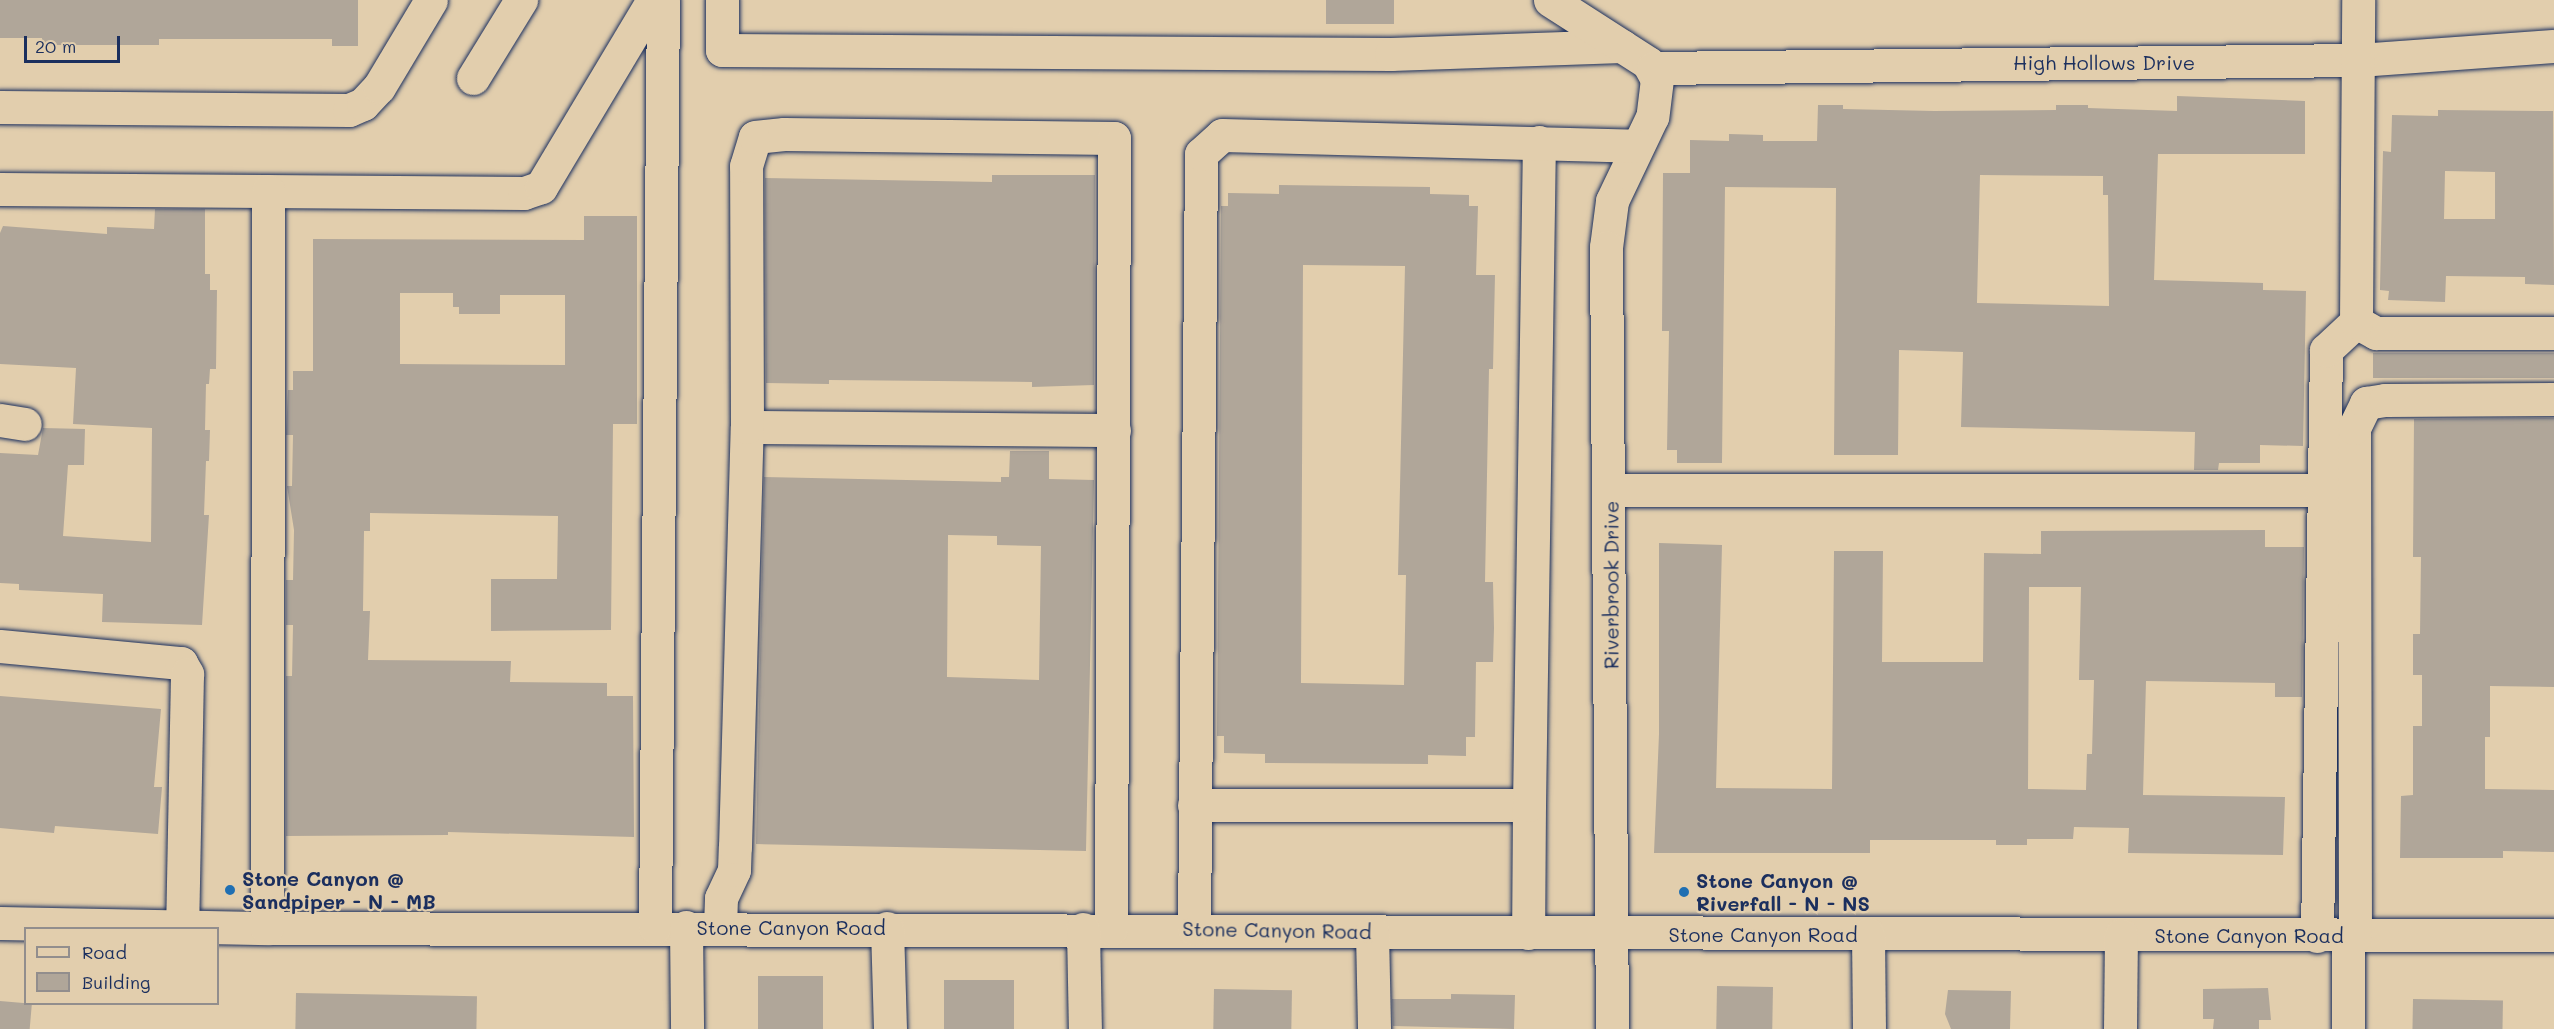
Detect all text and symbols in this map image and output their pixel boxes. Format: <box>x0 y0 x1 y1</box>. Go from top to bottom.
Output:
scale bar <box>27 24 123 62</box>
text: 20 m <box>35 34 76 58</box>
street label: High Hollows Drive <box>2013 50 2195 74</box>
street label: Riverbrook Drive <box>1599 501 1623 669</box>
place label: Stone Canyon @ Sandpiper - N - MB <box>242 867 436 914</box>
place label: Stone Canyon @ Riverfall - N - NS <box>1696 868 1870 915</box>
marker: Stone Canyon @ Sandpiper - N - MB <box>223 883 237 897</box>
marker: Stone Canyon @ Riverfall - N - NS <box>1677 885 1691 899</box>
street label: Stone Canyon Road <box>696 915 886 939</box>
street label: Stone Canyon Road <box>1182 916 1372 944</box>
street label: Stone Canyon Road <box>1668 922 1858 946</box>
street label: Stone Canyon Road <box>2154 923 2344 947</box>
legend <box>24 927 219 1005</box>
text: Road <box>82 940 127 964</box>
text: Building <box>82 970 150 994</box>

